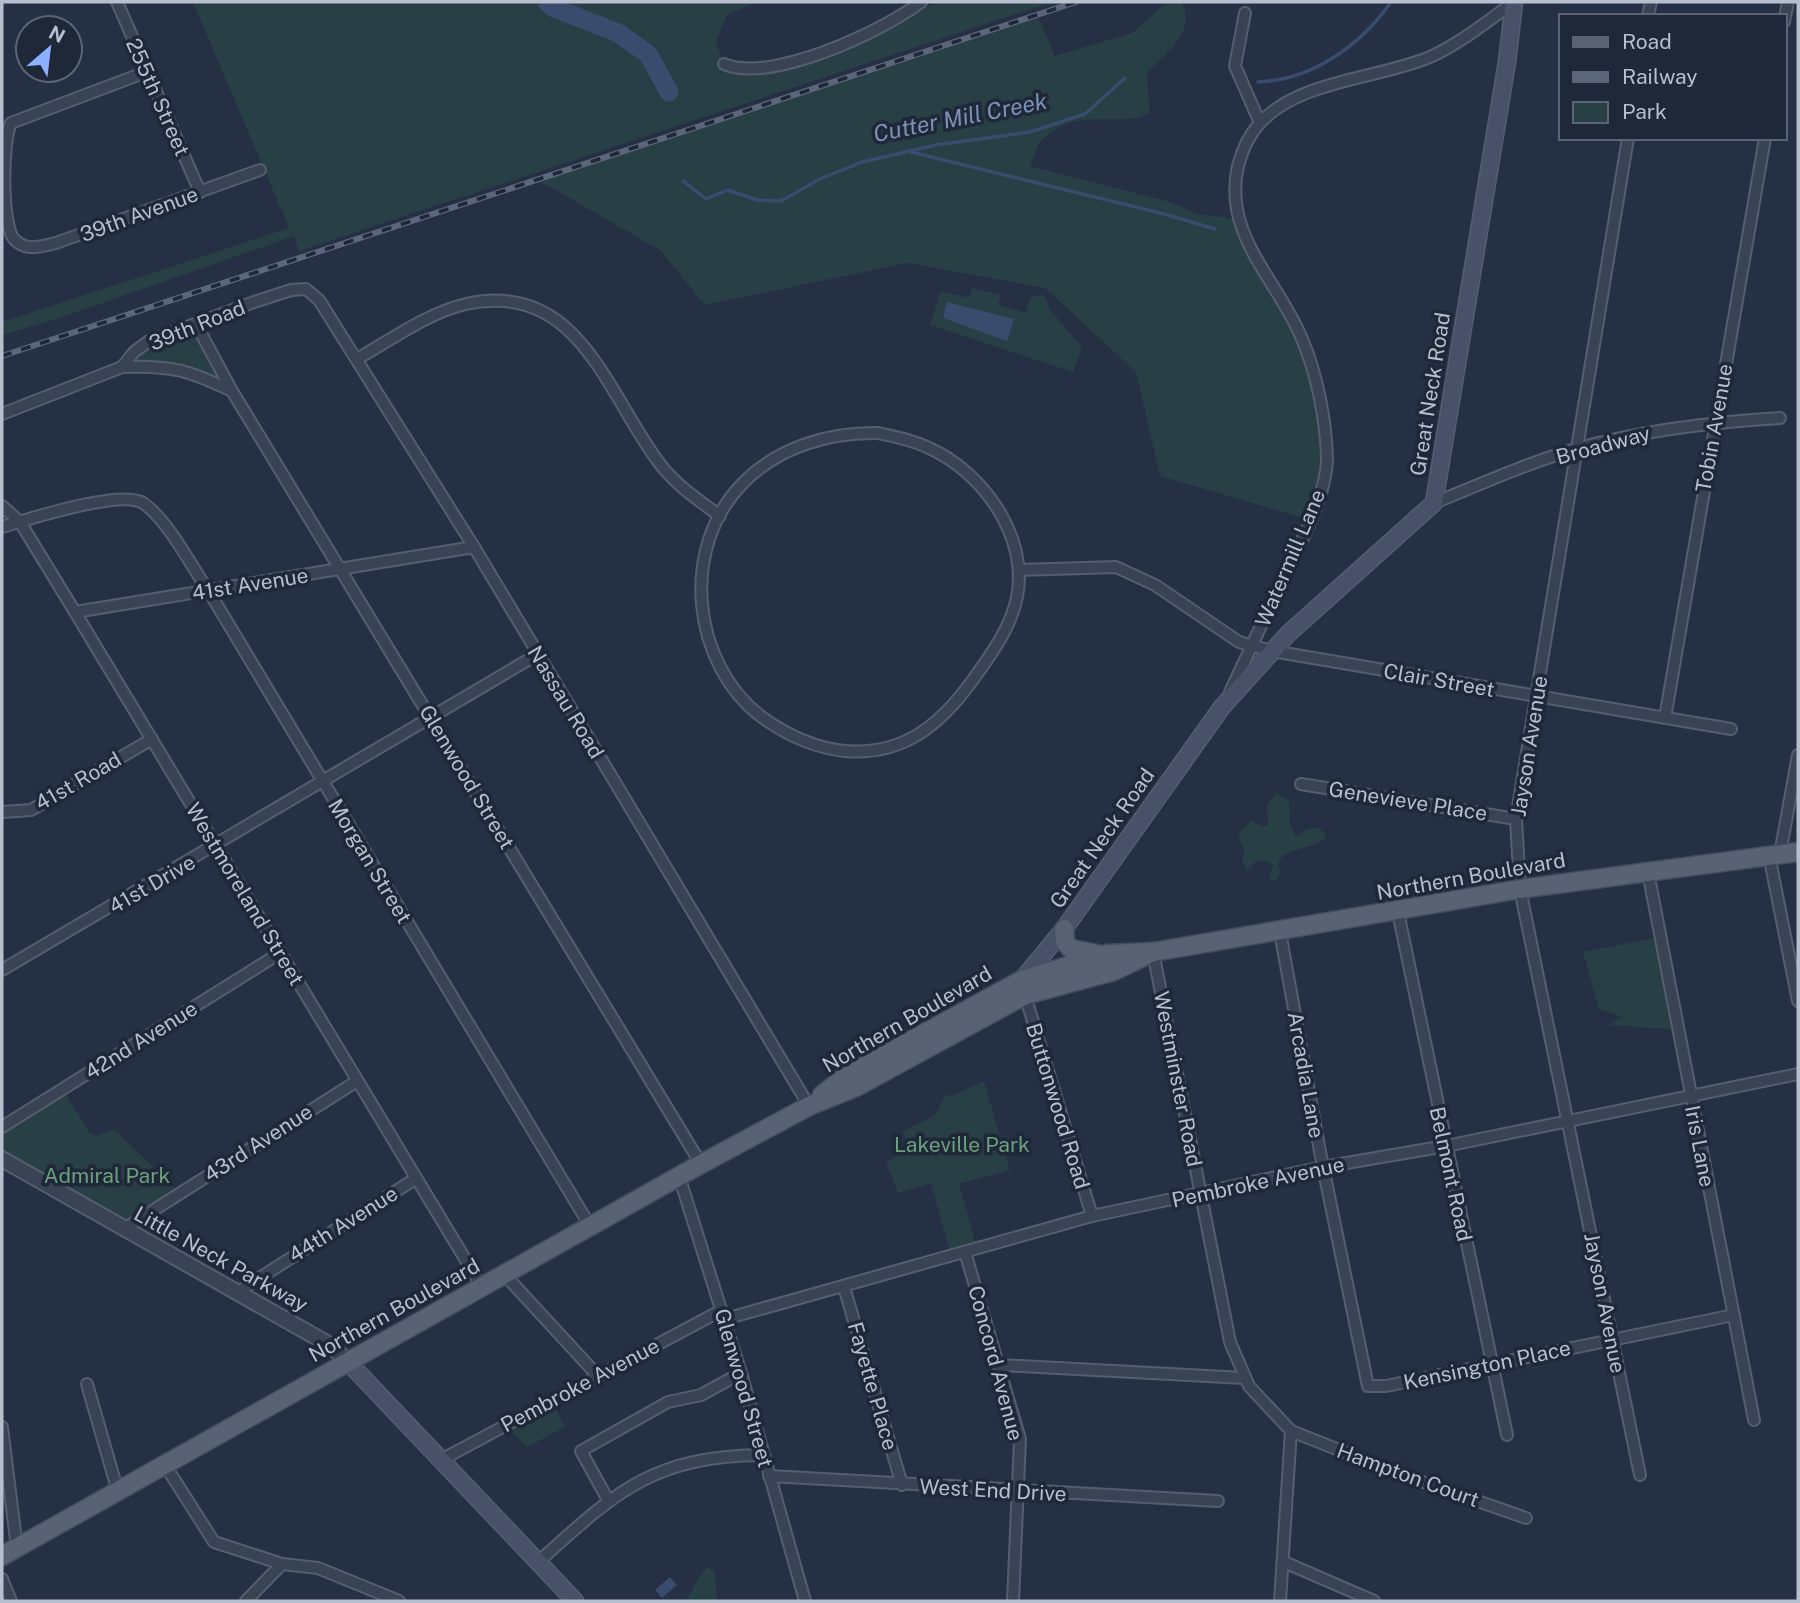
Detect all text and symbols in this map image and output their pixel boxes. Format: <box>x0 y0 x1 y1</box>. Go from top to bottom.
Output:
north arrow <box>14 14 84 84</box>
legend <box>1559 14 1786 140</box>
text: N <box>45 21 69 47</box>
text: Road <box>1622 29 1672 54</box>
street label: 255th Street <box>121 34 195 160</box>
text: Railway <box>1622 64 1698 89</box>
water label: Cutter Mill Creek <box>871 87 1050 147</box>
text: Park <box>1622 99 1667 124</box>
street label: 39th Avenue <box>77 181 201 247</box>
street label: 39th Road <box>145 294 249 356</box>
street label: Great Neck Road <box>1405 310 1455 478</box>
street label: Tobin Avenue <box>1690 362 1738 494</box>
street label: Broadway <box>1553 420 1653 470</box>
street label: Watermill Lane <box>1250 486 1330 630</box>
street label: 41st Avenue <box>190 562 310 606</box>
street label: Nassau Road <box>523 641 609 763</box>
street label: Clair Street <box>1382 658 1496 702</box>
street label: Jayson Avenue <box>1506 674 1552 818</box>
street label: Glenwood Street <box>414 700 520 854</box>
street label: 41st Road <box>31 746 125 816</box>
street label: Great Neck Road <box>1044 763 1160 913</box>
street label: Genevieve Place <box>1327 776 1489 826</box>
street label: Morgan Street <box>323 794 417 928</box>
street label: Westmoreland Street <box>181 798 309 990</box>
street label: Northern Boulevard <box>1375 847 1567 905</box>
street label: 41st Drive <box>104 849 200 919</box>
street label: Northern Boulevard <box>818 960 996 1078</box>
street label: Westminster Road <box>1149 989 1207 1169</box>
street label: 42nd Avenue <box>80 996 202 1084</box>
street label: Arcadia Lane <box>1283 1010 1329 1140</box>
street label: Buttonwood Road <box>1021 1020 1095 1192</box>
street label: 43rd Avenue <box>199 1099 317 1187</box>
street label: Iris Lane <box>1680 1103 1720 1189</box>
street label: Belmont Road <box>1425 1104 1477 1244</box>
park label: Lakeville Park <box>894 1132 1030 1157</box>
street label: Pembroke Avenue <box>1169 1151 1347 1213</box>
park label: Admiral Park <box>44 1163 170 1188</box>
street label: 44th Avenue <box>284 1181 402 1267</box>
street label: Little Neck Parkway <box>130 1201 312 1317</box>
street label: Jayson Avenue <box>1579 1231 1631 1375</box>
street label: Northern Boulevard <box>304 1253 484 1367</box>
street label: Concord Avenue <box>963 1283 1029 1443</box>
street label: Glenwood Street <box>709 1306 779 1470</box>
street label: Fayette Place <box>843 1319 903 1453</box>
street label: Pembroke Avenue <box>496 1333 664 1437</box>
street label: Kensington Place <box>1401 1335 1573 1395</box>
street label: Hampton Court <box>1333 1438 1483 1512</box>
street label: West End Drive <box>919 1474 1067 1506</box>

